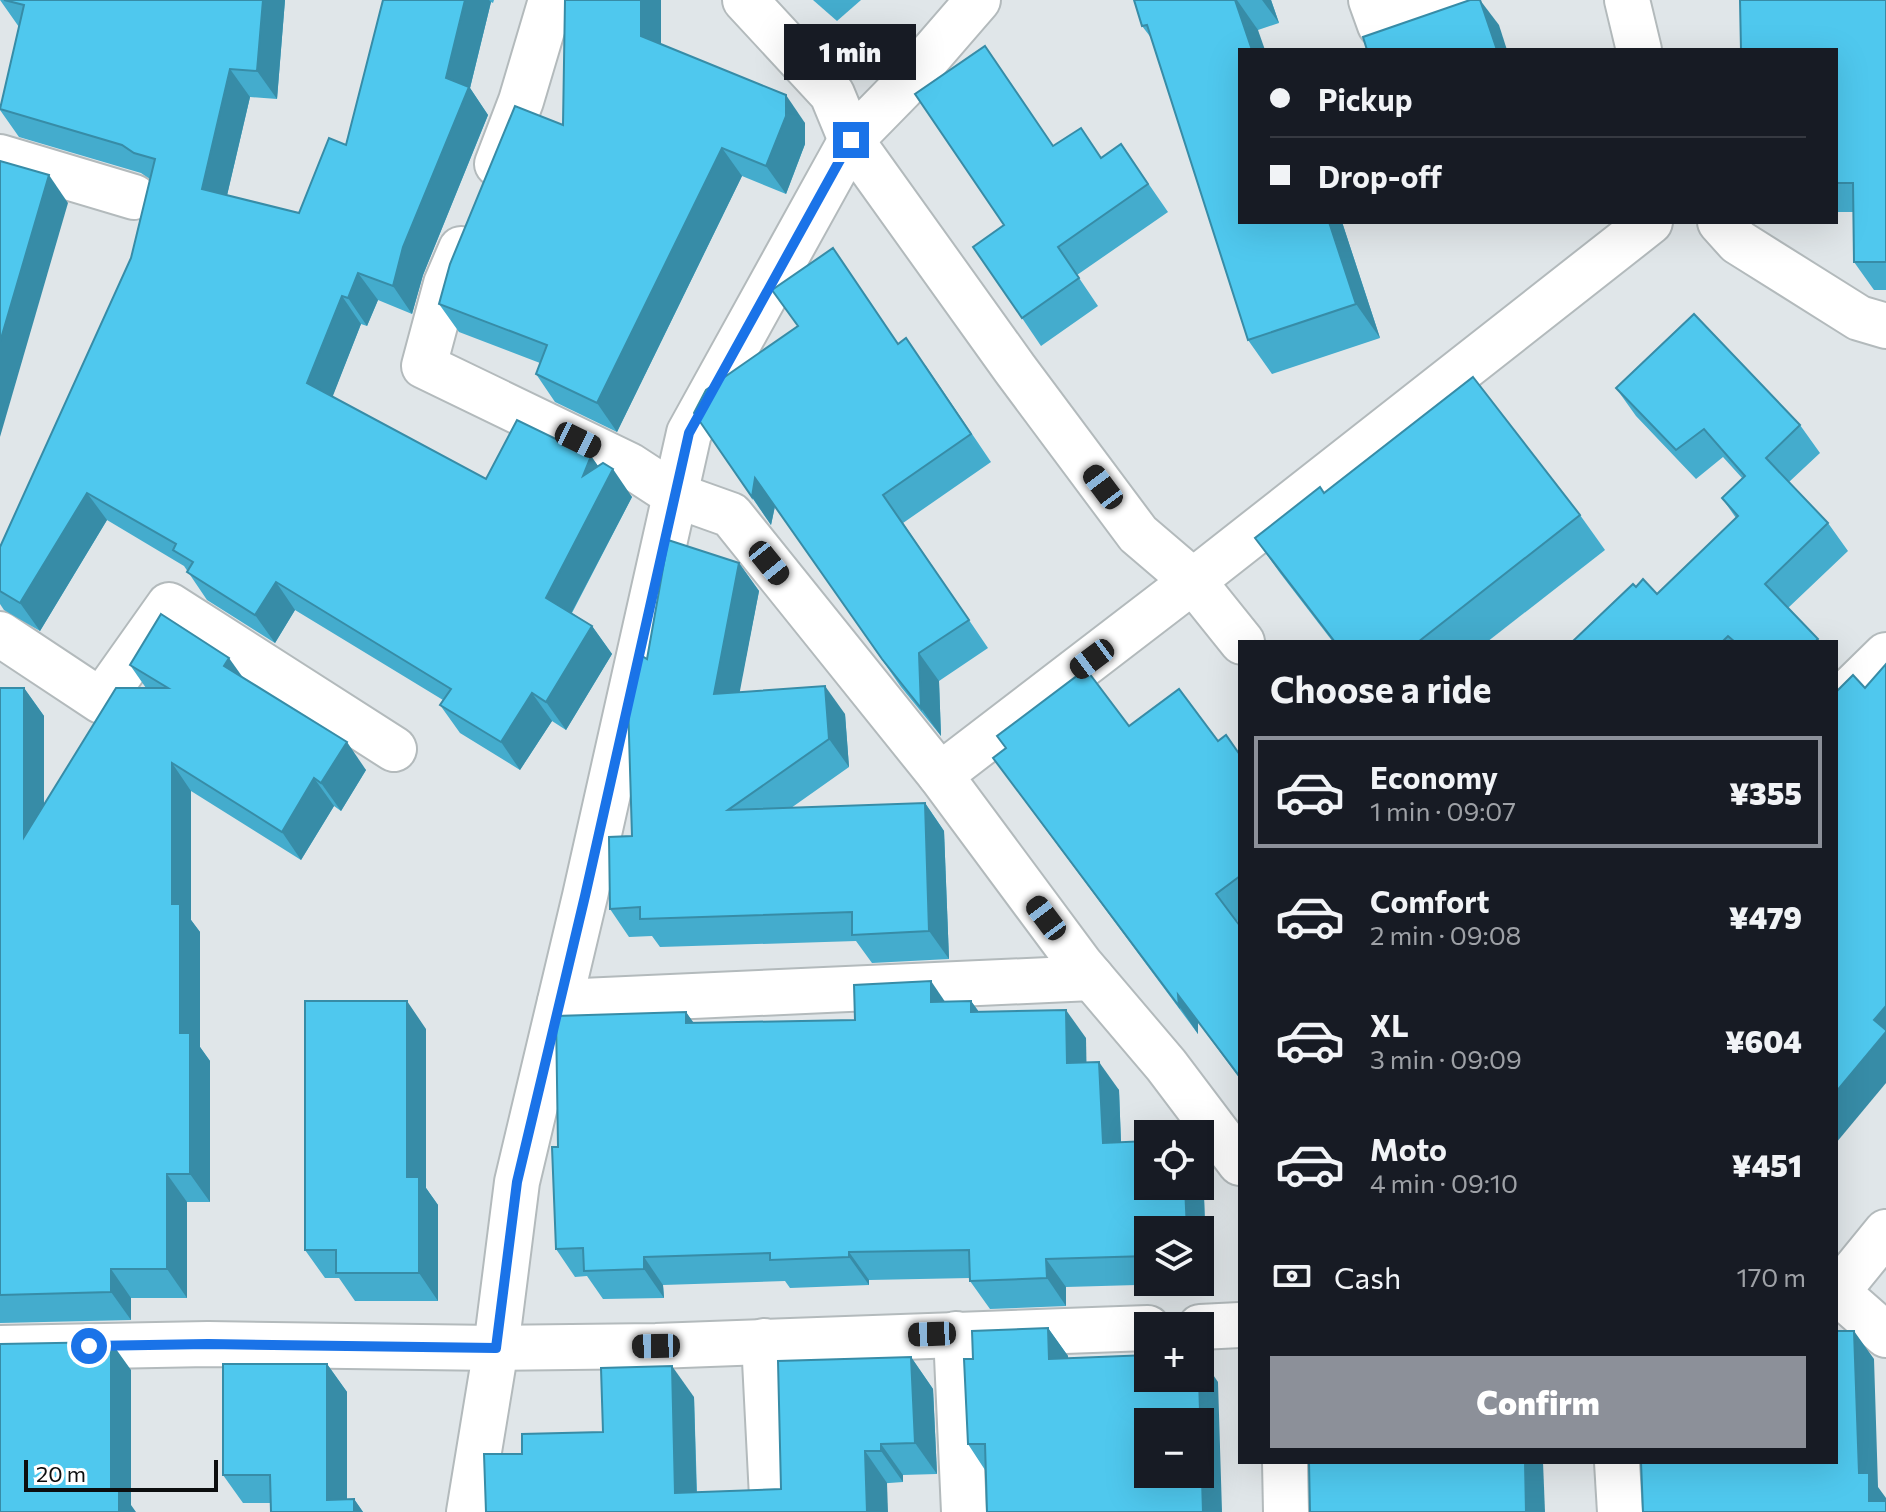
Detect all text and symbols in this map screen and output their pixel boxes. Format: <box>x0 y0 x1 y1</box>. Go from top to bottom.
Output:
callout: 1 min <box>785 24 917 80</box>
text: 1 min <box>819 36 881 67</box>
text: Pickup <box>1318 80 1412 117</box>
route end <box>833 122 869 158</box>
text: Drop-off <box>1318 157 1442 194</box>
car <box>551 419 605 461</box>
car <box>1079 461 1127 513</box>
car <box>745 537 793 589</box>
car <box>1066 635 1118 683</box>
text: Choose a ride <box>1270 666 1491 710</box>
icon: car <box>1274 756 1346 828</box>
text: Economy <box>1370 758 1498 795</box>
text: ¥355 <box>1729 774 1802 811</box>
text: 1 min · 09:07 <box>1370 795 1516 826</box>
icon: car <box>1274 880 1346 952</box>
text: Comfort <box>1370 882 1489 919</box>
car <box>1022 892 1070 944</box>
text: ¥479 <box>1729 898 1802 935</box>
text: 2 min · 09:08 <box>1370 919 1521 950</box>
icon: car <box>1274 1004 1346 1076</box>
text: XL <box>1370 1006 1409 1043</box>
text: ¥604 <box>1725 1022 1802 1059</box>
text: 3 min · 09:09 <box>1370 1043 1522 1074</box>
map controls <box>1134 1120 1214 1488</box>
button: locate <box>1134 1120 1214 1200</box>
icon: car <box>1274 1128 1346 1200</box>
text: Moto <box>1370 1130 1447 1167</box>
text: ¥451 <box>1732 1146 1802 1183</box>
text: 4 min · 09:10 <box>1370 1167 1518 1198</box>
button: layers <box>1134 1216 1214 1296</box>
icon: cash <box>1270 1254 1314 1298</box>
text: Cash <box>1334 1258 1401 1295</box>
text: 170 m <box>1737 1261 1806 1292</box>
button: + <box>1134 1312 1214 1392</box>
car <box>908 1321 956 1347</box>
route start <box>71 1328 107 1364</box>
car <box>632 1334 680 1358</box>
button: Confirm <box>1270 1356 1806 1448</box>
button: − <box>1134 1408 1214 1488</box>
scale bar <box>24 1456 218 1492</box>
text: 20 m <box>36 1460 86 1487</box>

